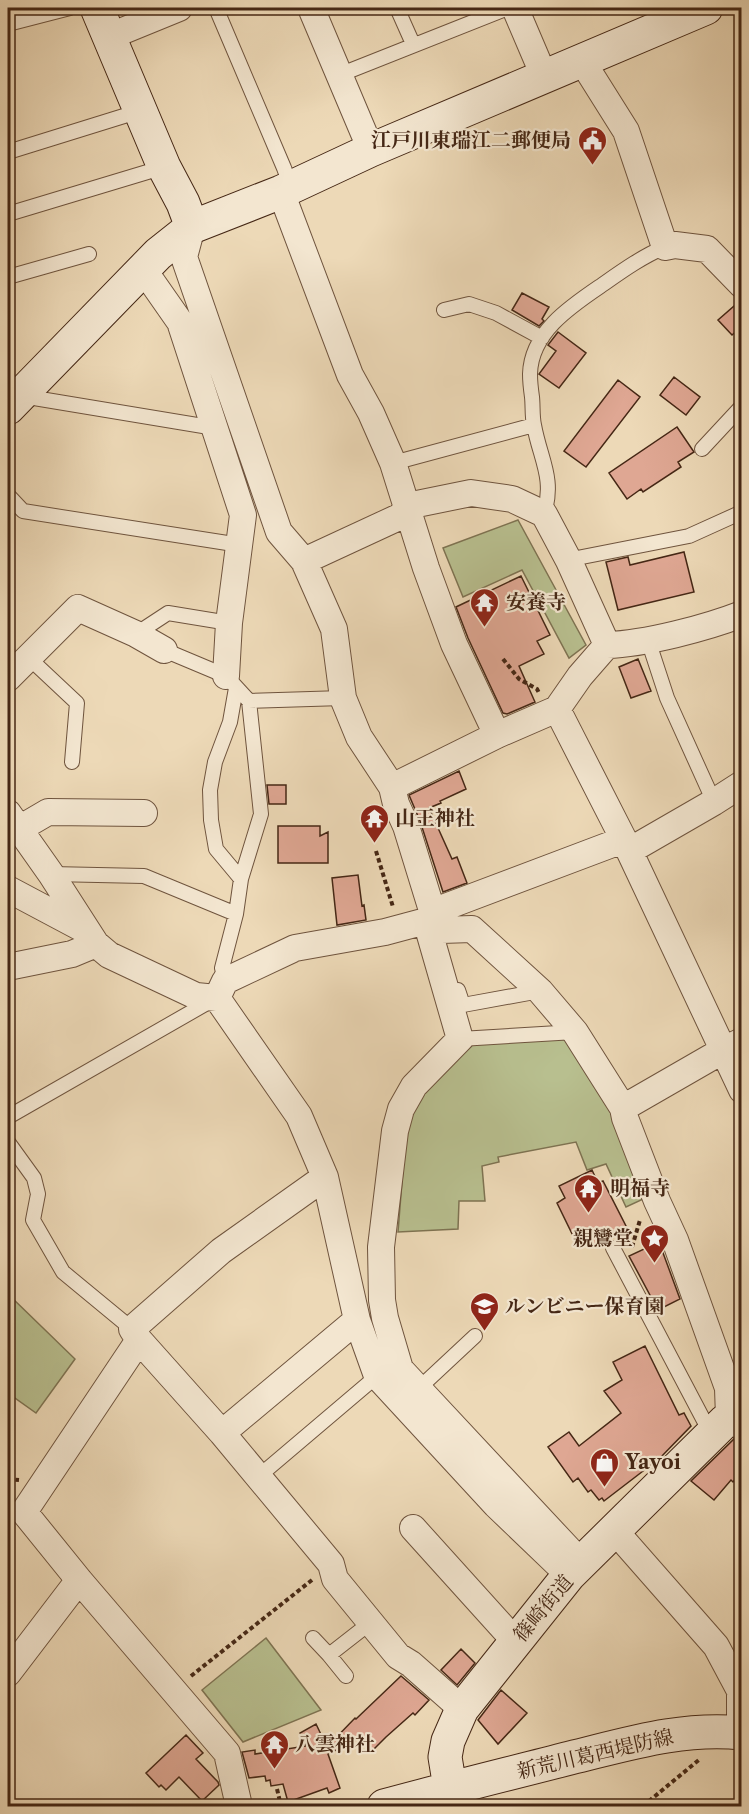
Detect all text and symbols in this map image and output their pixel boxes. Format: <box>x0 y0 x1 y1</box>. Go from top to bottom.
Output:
public building icon: 江戸川東瑞江二郵便局 <box>576 124 608 166</box>
place label: 江戸川東瑞江二郵便局 <box>371 128 571 152</box>
temple icon: 安養寺 <box>469 586 501 628</box>
place label: 安養寺 <box>506 590 566 614</box>
temple icon: 山王神社 <box>358 802 390 844</box>
place label: 山王神社 <box>395 806 475 830</box>
temple icon: 明福寺 <box>573 1172 605 1214</box>
place label: 明福寺 <box>610 1176 670 1200</box>
place icon: 親鸞堂 <box>638 1222 670 1264</box>
place label: 親鸞堂 <box>573 1226 633 1250</box>
school or university icon: ルンビニー保育園 <box>468 1290 500 1332</box>
place label: ルンビニー保育園 <box>505 1294 665 1318</box>
shop icon: Yayoi <box>588 1446 620 1488</box>
place label: Yayoi <box>624 1450 681 1474</box>
street label: 篠崎街道 <box>508 1570 578 1646</box>
street label: 新荒川葛西堤防線 <box>514 1724 676 1784</box>
temple icon: 八雲神社 <box>258 1728 290 1770</box>
place label: 八雲神社 <box>295 1732 375 1756</box>

